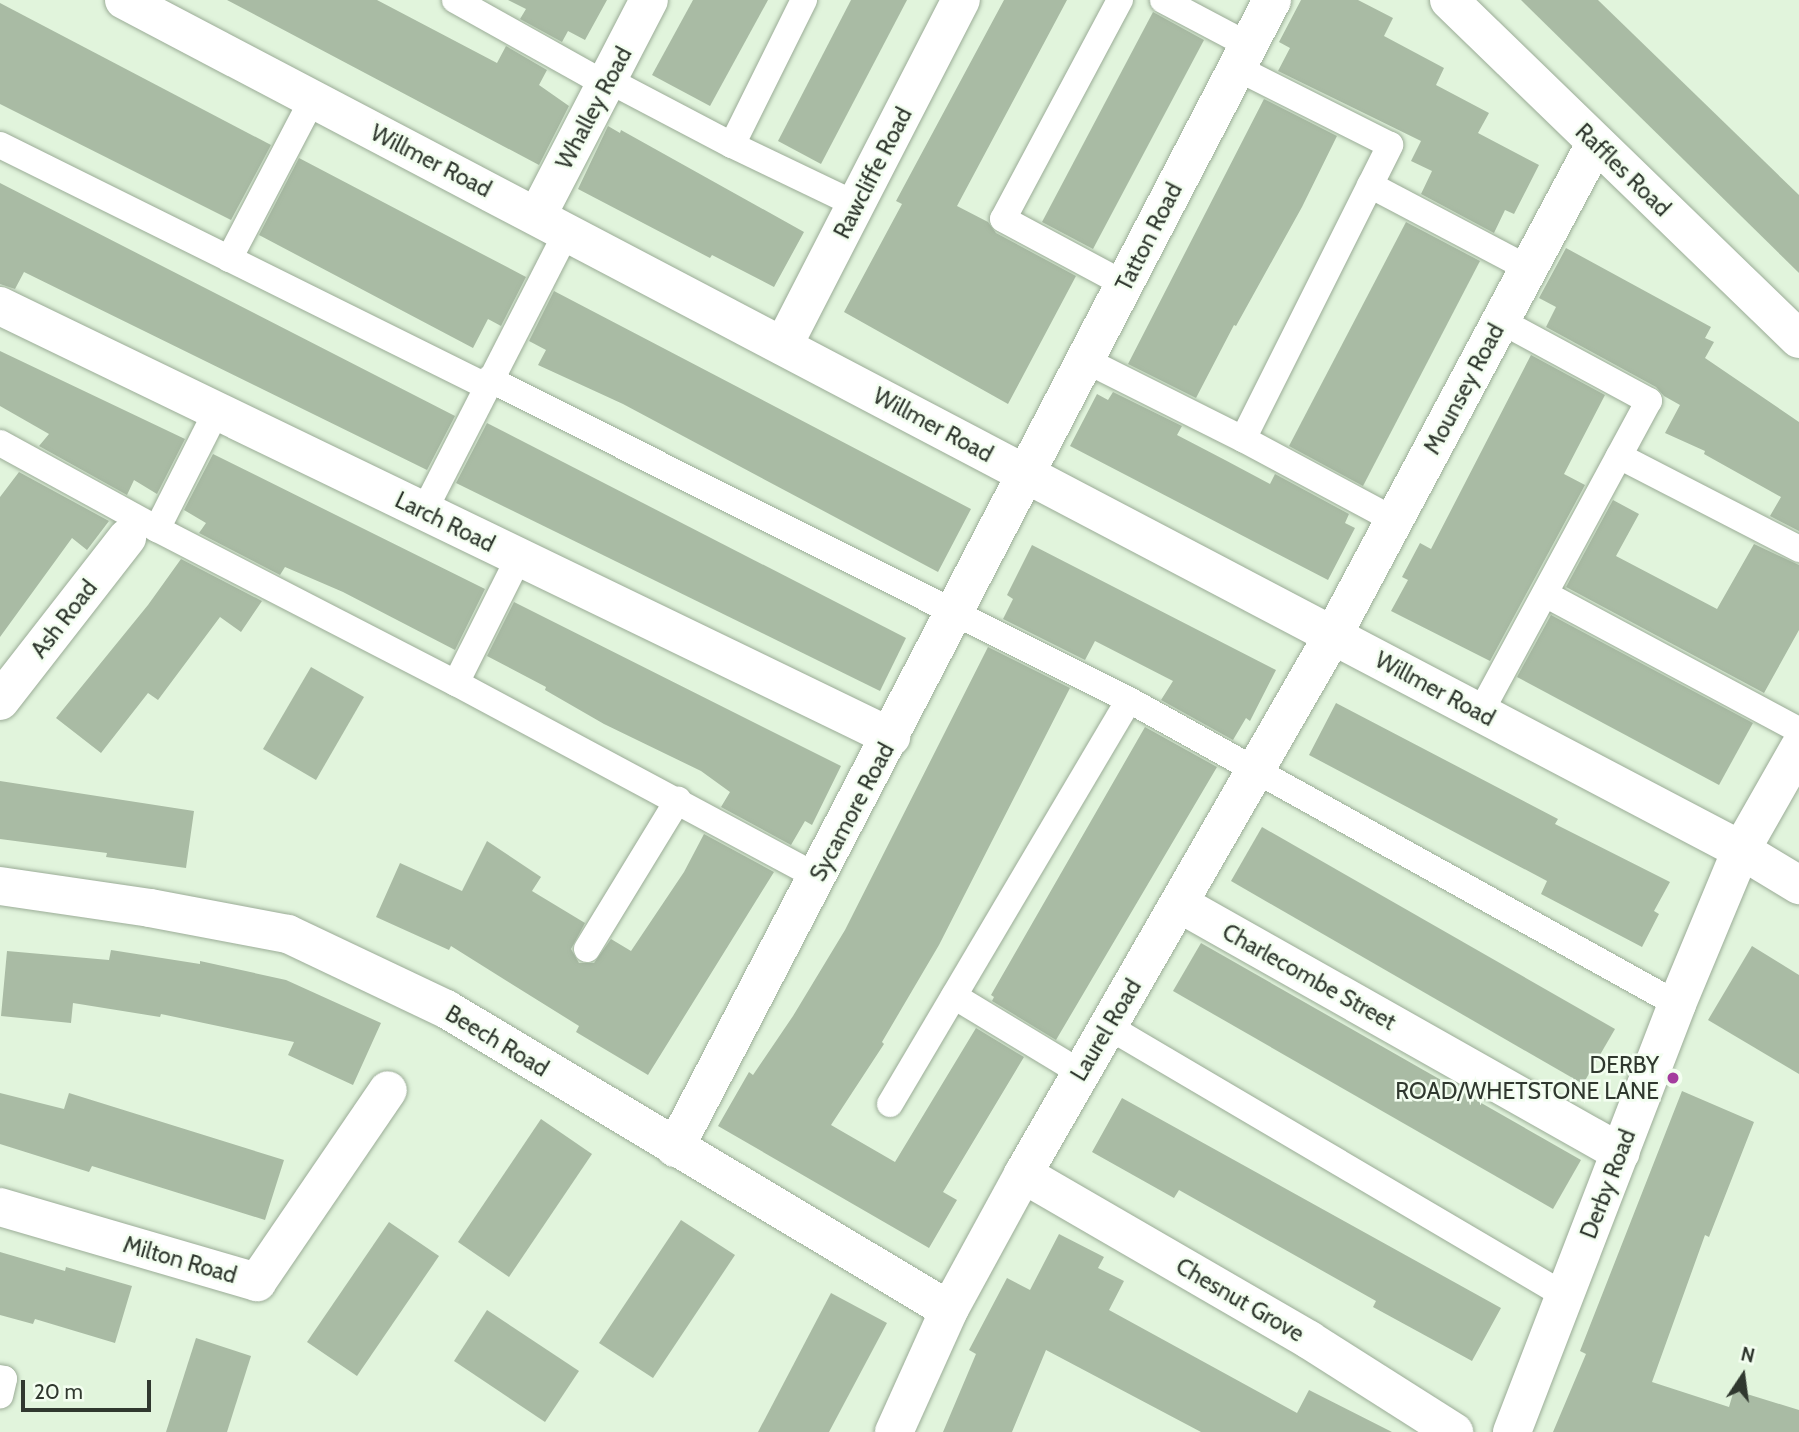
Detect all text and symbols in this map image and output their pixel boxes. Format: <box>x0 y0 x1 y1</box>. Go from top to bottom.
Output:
street label: Whalley Road <box>550 42 638 174</box>
street label: Rawcliffe Road <box>828 103 918 243</box>
street label: Raffles Road <box>1570 118 1676 222</box>
street label: Willmer Road <box>366 119 496 203</box>
street label: Tatton Road <box>1110 178 1188 296</box>
street label: Mounsey Road <box>1418 319 1510 459</box>
street label: Willmer Road <box>868 382 998 468</box>
street label: Larch Road <box>391 486 499 558</box>
street label: Ash Road <box>25 575 103 663</box>
street label: Willmer Road <box>1370 646 1500 732</box>
street label: Sycamore Road <box>804 738 900 886</box>
street label: Charlecombe Street <box>1217 918 1401 1036</box>
street label: Laurel Road <box>1065 974 1147 1086</box>
street label: Beech Road <box>440 999 554 1083</box>
place label: DERBY ROAD/WHETSTONE LANE <box>1395 1051 1659 1105</box>
marker: DERBY ROAD/WHETSTONE LANE <box>1665 1070 1681 1086</box>
street label: Derby Road <box>1575 1125 1641 1243</box>
street label: Milton Road <box>120 1231 240 1289</box>
street label: Chesnut Grove <box>1171 1252 1309 1348</box>
north arrow <box>1708 1341 1778 1411</box>
text: N <box>1739 1342 1757 1368</box>
scale bar <box>24 1366 154 1410</box>
text: 20 m <box>34 1379 83 1404</box>

